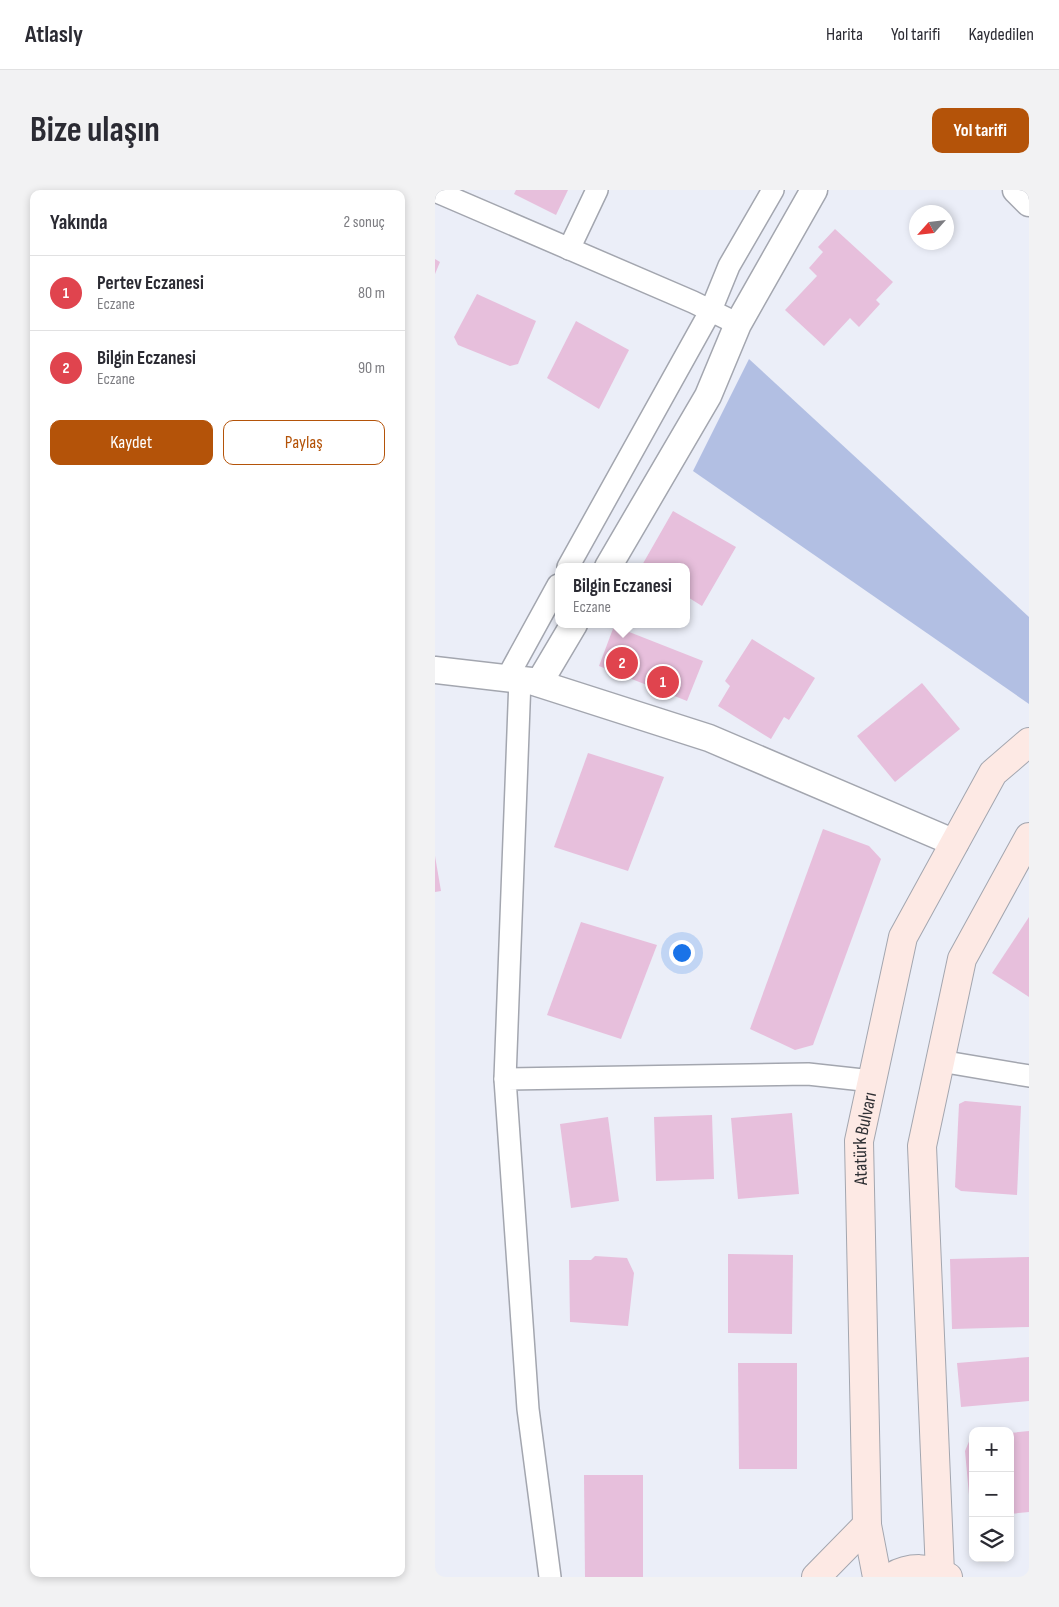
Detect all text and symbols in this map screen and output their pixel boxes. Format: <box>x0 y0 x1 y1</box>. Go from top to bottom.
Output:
text: Atlasly <box>25 20 83 49</box>
text: Harita <box>826 24 863 45</box>
text: Yol tarifi <box>891 24 940 45</box>
text: Kaydedilen <box>968 24 1034 45</box>
button: Yol tarifi <box>932 108 1029 153</box>
text: Bize ulaşın <box>30 109 160 152</box>
north arrow <box>909 205 954 250</box>
text: Yakında <box>50 210 107 235</box>
text: 2 sonuç <box>344 213 385 232</box>
text: Pertev Eczanesi <box>97 272 204 295</box>
text: 1 <box>63 284 69 303</box>
text: 80 m <box>358 284 385 303</box>
text: Eczane <box>97 295 135 314</box>
text: Bilgin Eczanesi <box>97 347 196 370</box>
text: 2 <box>62 359 70 378</box>
text: 90 m <box>358 359 385 378</box>
text: Eczane <box>97 370 135 389</box>
button: Kaydet <box>50 420 213 465</box>
button: Paylaş <box>223 420 385 465</box>
popup <box>555 563 690 628</box>
text: Bilgin Eczanesi <box>573 575 672 598</box>
text: Eczane <box>573 598 611 617</box>
pin: 2 <box>606 644 638 682</box>
pin: 1 <box>647 663 679 701</box>
your location <box>669 940 695 966</box>
street label: Atatürk Bulvarı <box>849 1090 882 1186</box>
map controls <box>969 1427 1014 1562</box>
button: + <box>969 1427 1014 1472</box>
button: − <box>969 1472 1014 1517</box>
button: layers <box>969 1517 1014 1562</box>

